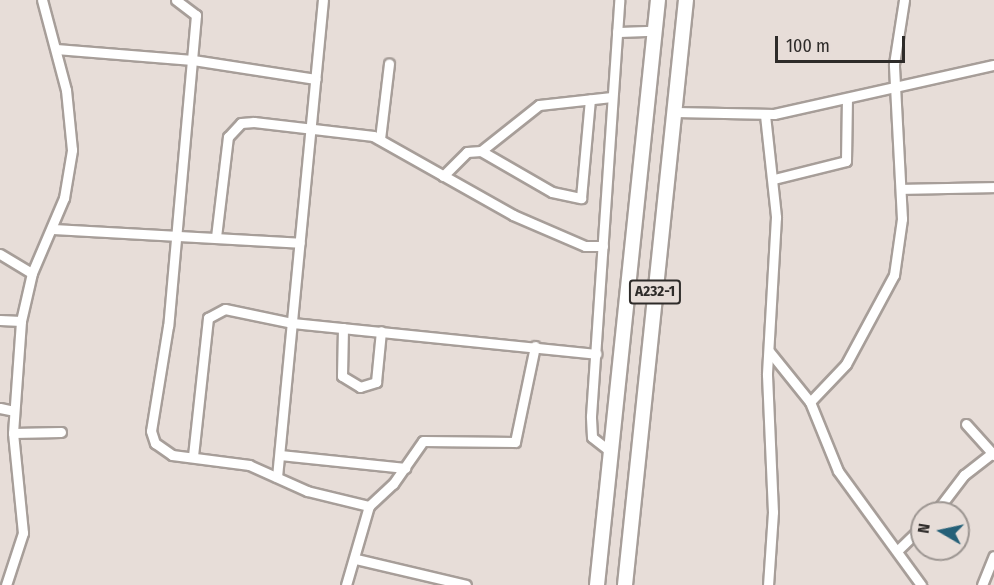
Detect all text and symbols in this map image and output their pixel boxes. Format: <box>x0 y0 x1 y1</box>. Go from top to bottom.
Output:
scale bar <box>778 24 908 62</box>
text: 100 m <box>786 35 830 57</box>
road number: A232-1 <box>628 280 682 304</box>
north arrow <box>910 501 970 561</box>
text: N <box>914 522 934 535</box>

